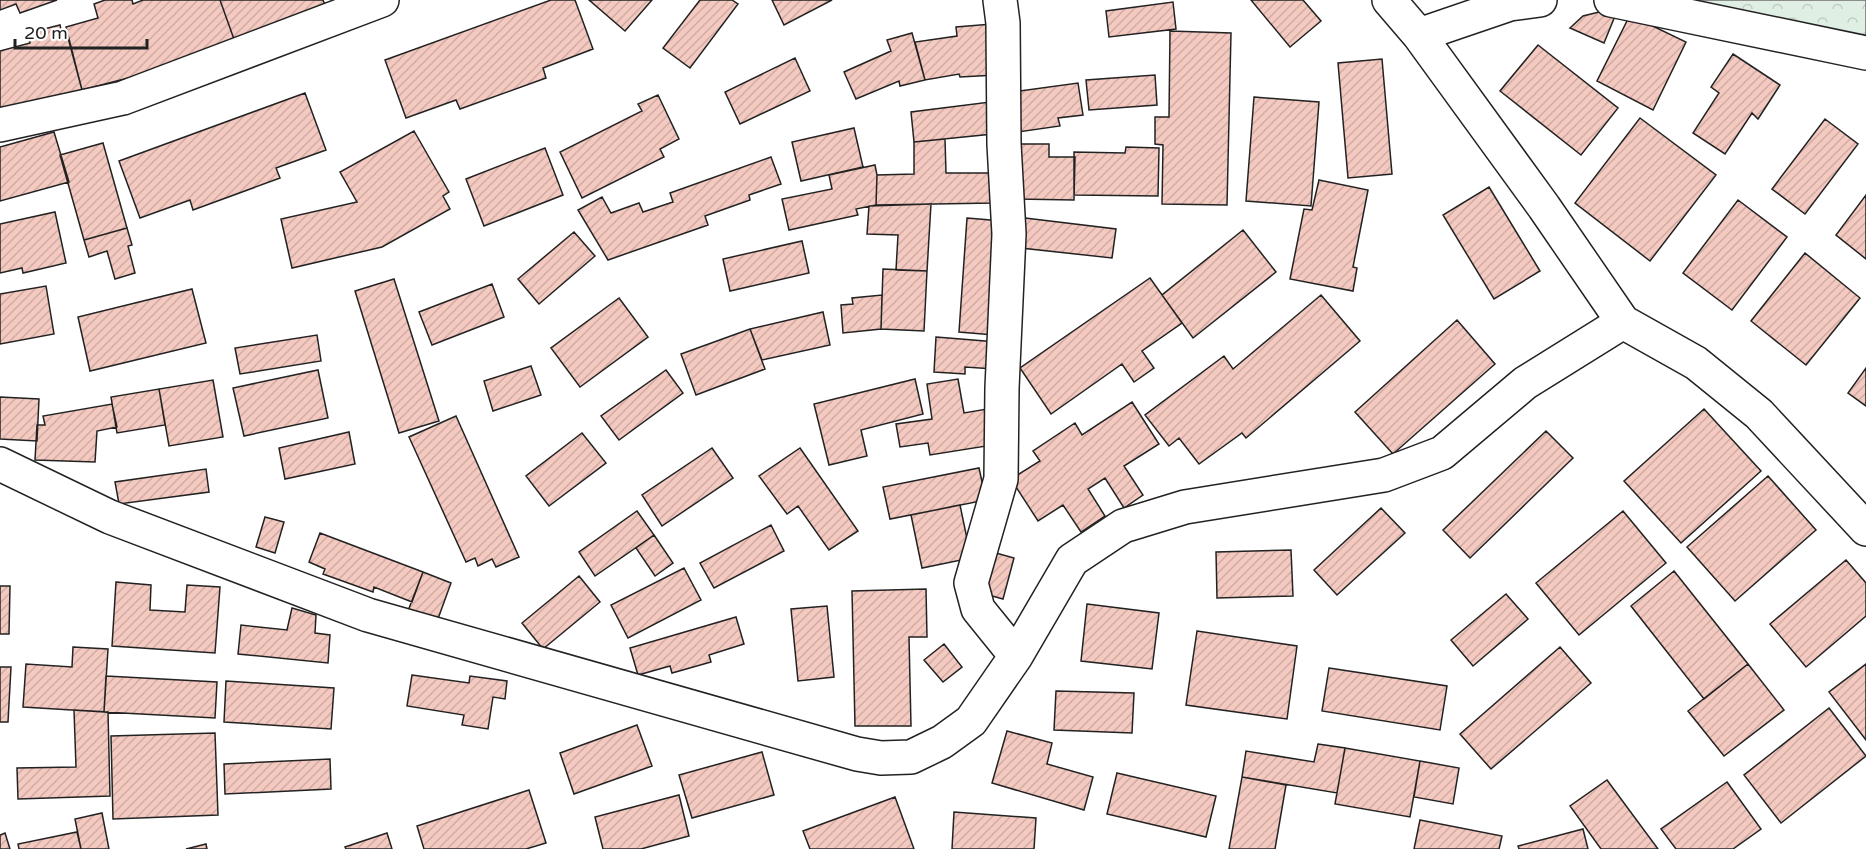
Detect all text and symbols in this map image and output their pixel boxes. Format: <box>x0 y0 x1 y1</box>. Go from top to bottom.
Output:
scale bar <box>15 12 147 50</box>
text: 20 m <box>24 22 68 44</box>

